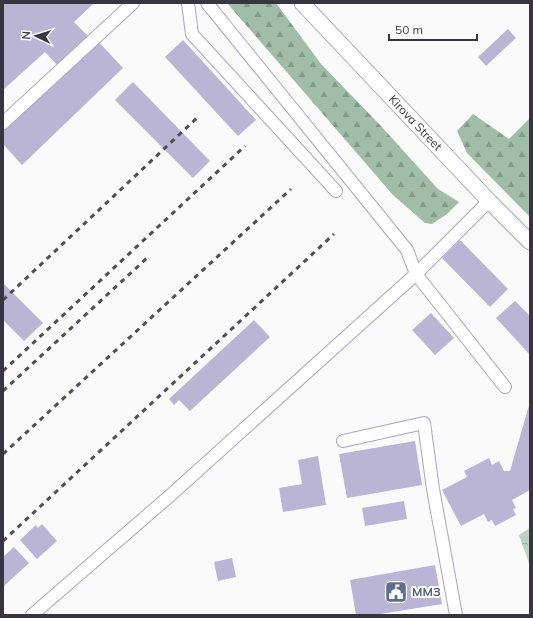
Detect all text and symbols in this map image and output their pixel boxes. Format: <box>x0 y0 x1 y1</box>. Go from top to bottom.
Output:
north arrow <box>16 16 56 56</box>
scale bar <box>389 16 477 42</box>
text: 50 m <box>395 22 423 37</box>
text: N <box>19 31 33 40</box>
street label: Kirova Street <box>386 92 446 154</box>
public building icon: ММЗ <box>383 579 409 605</box>
place label: ММЗ <box>412 584 441 599</box>

